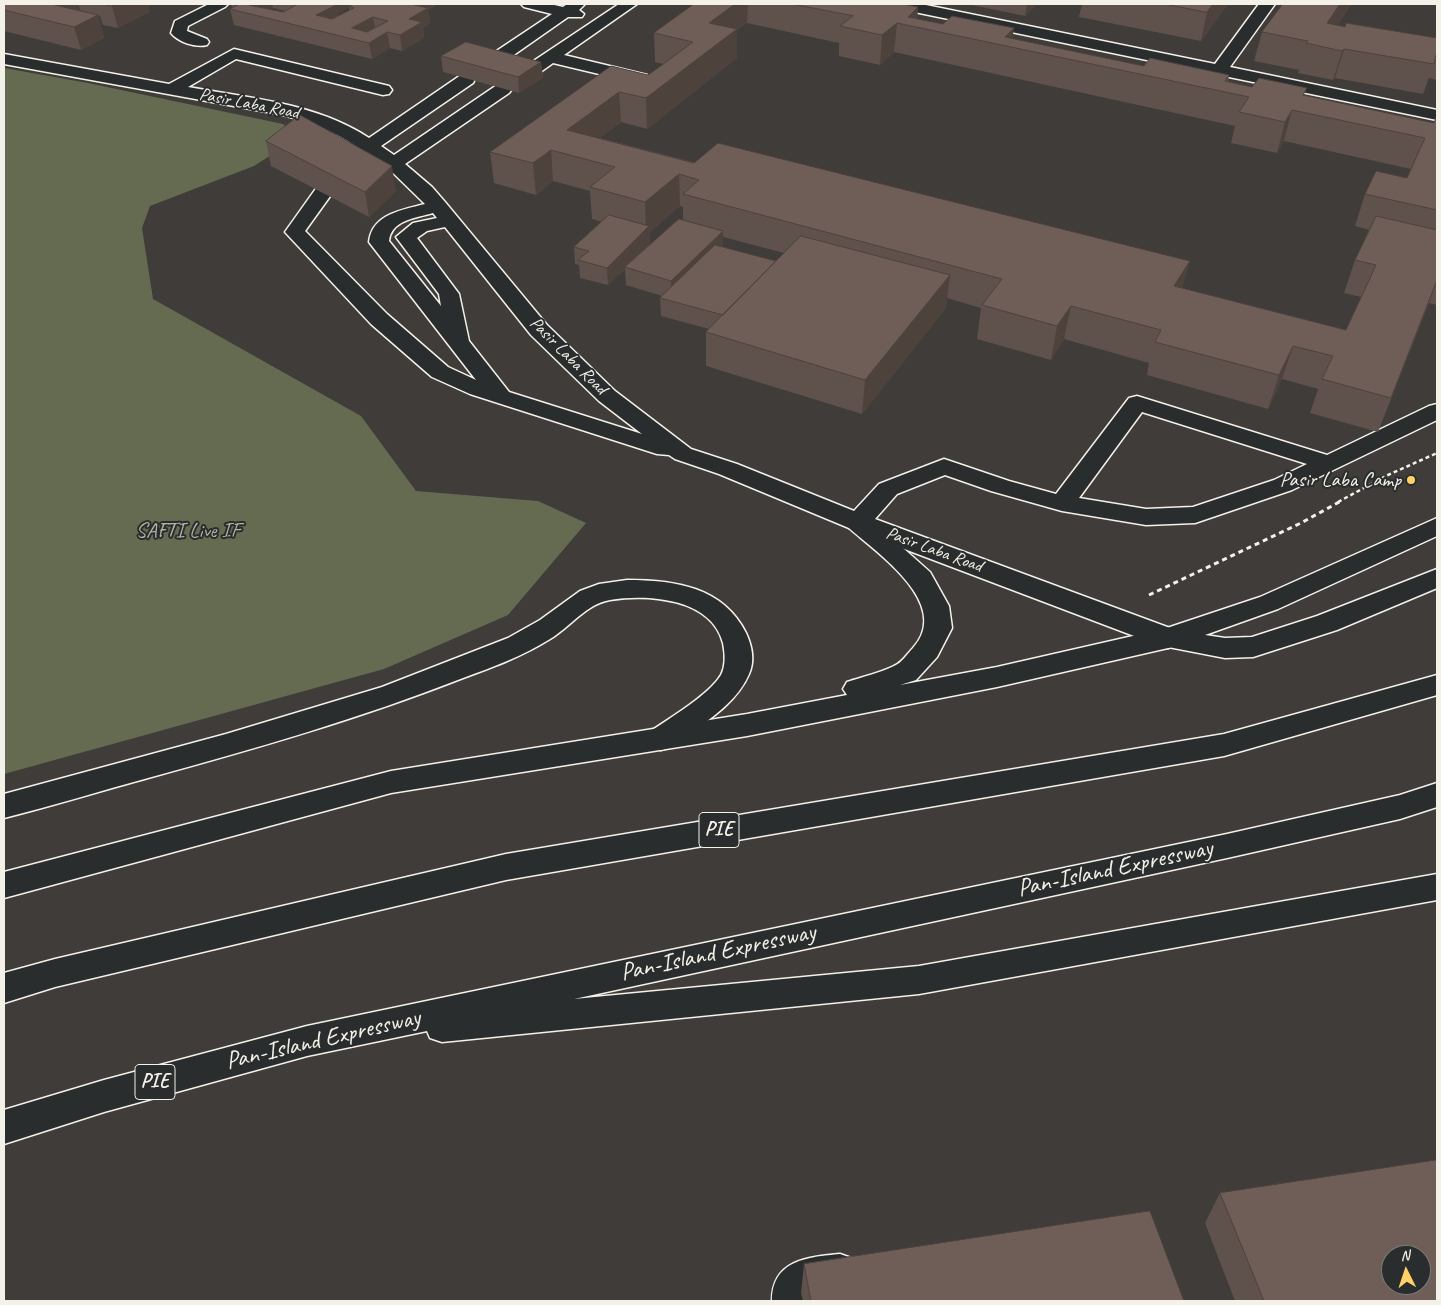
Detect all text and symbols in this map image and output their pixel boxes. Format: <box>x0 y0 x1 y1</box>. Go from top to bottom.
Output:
street label: Pasir Laba Road <box>197 84 301 124</box>
street label: Pasir Laba Road <box>525 313 611 399</box>
place label: Pasir Laba Camp <box>1280 467 1401 493</box>
marker: Pasir Laba Camp <box>1405 474 1417 486</box>
park label: SAFTI Live IF <box>136 518 240 544</box>
street label: Pasir Laba Road <box>883 523 985 577</box>
road number: PIE <box>699 812 739 848</box>
street label: Pan-Island Expressway <box>1015 834 1215 904</box>
street label: Pan-Island Expressway <box>618 918 818 988</box>
street label: Pan-Island Expressway <box>223 1003 423 1077</box>
road number: PIE <box>135 1064 175 1100</box>
north arrow <box>1381 1245 1431 1295</box>
text: N <box>1400 1247 1410 1264</box>

